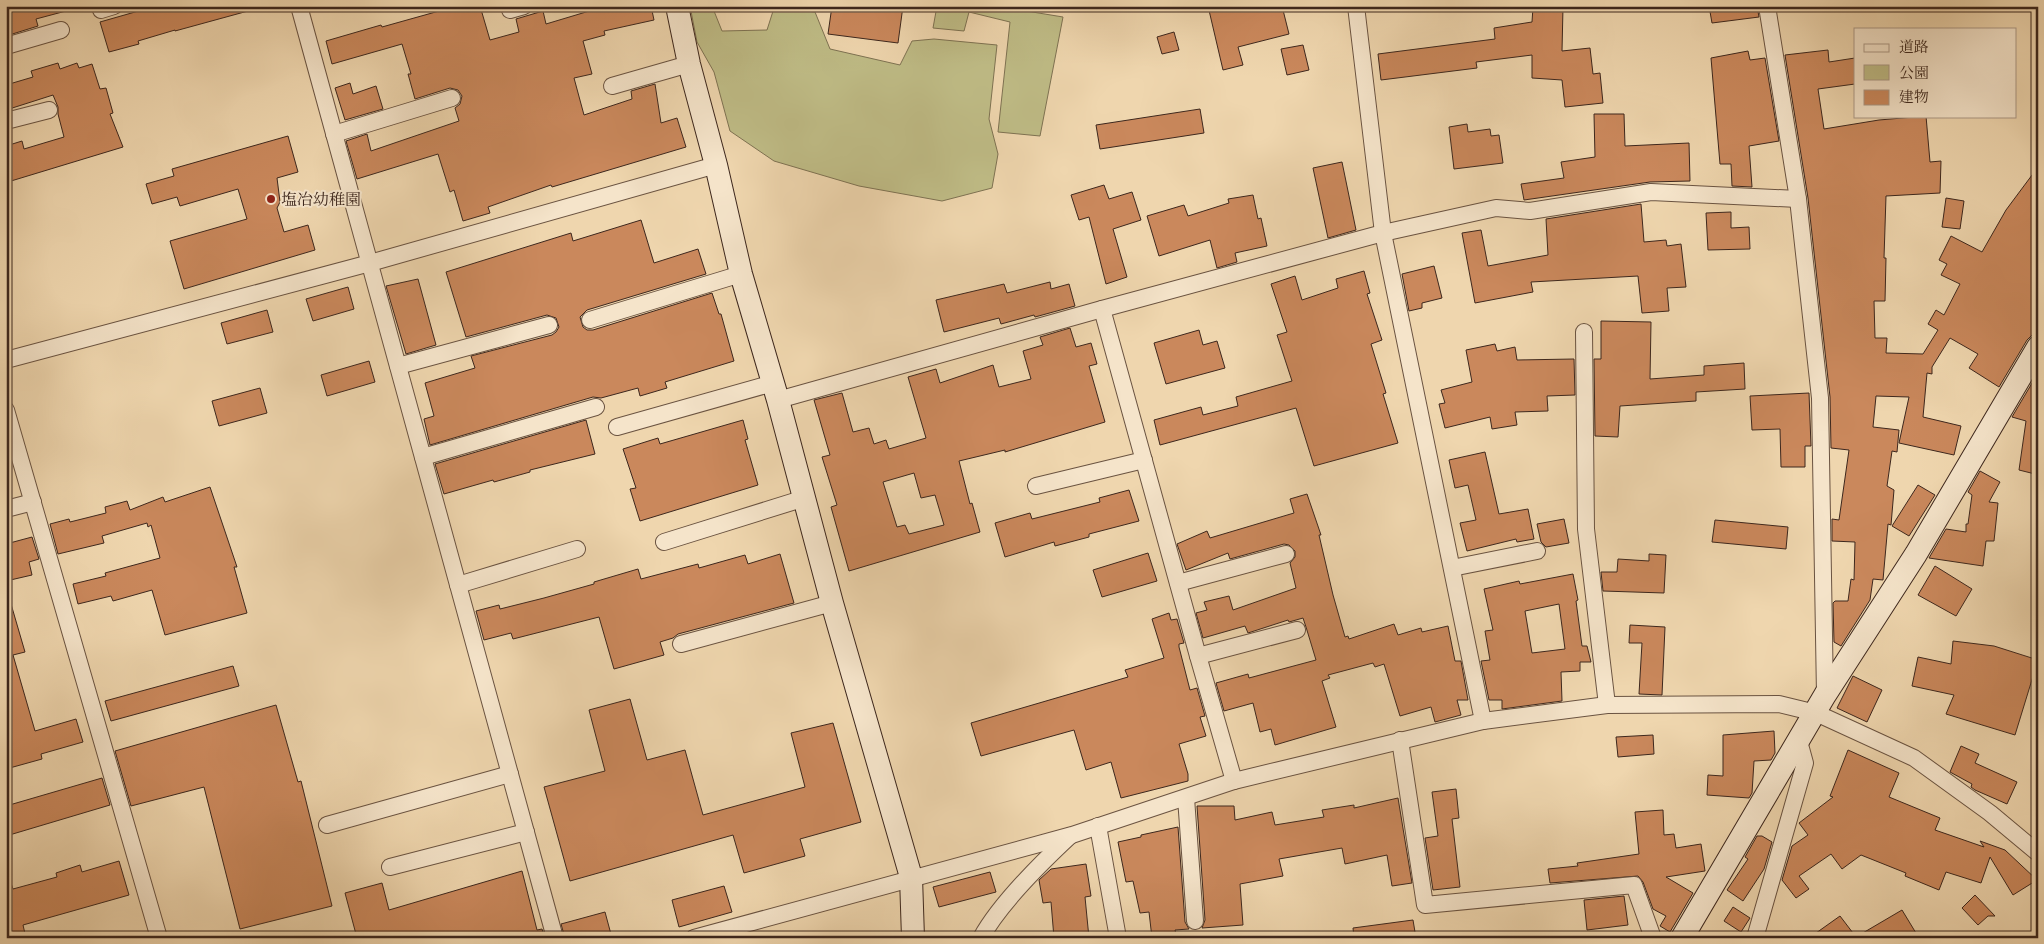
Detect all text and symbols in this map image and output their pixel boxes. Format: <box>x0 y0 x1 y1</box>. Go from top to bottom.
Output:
legend <box>1854 28 2016 118</box>
text: 道路 <box>1899 38 1929 57</box>
text: 公園 <box>1899 64 1929 83</box>
text: 建物 <box>1899 88 1929 107</box>
place label: 塩冶幼稚園 <box>281 190 361 210</box>
marker: 塩冶幼稚園 <box>265 193 277 205</box>

